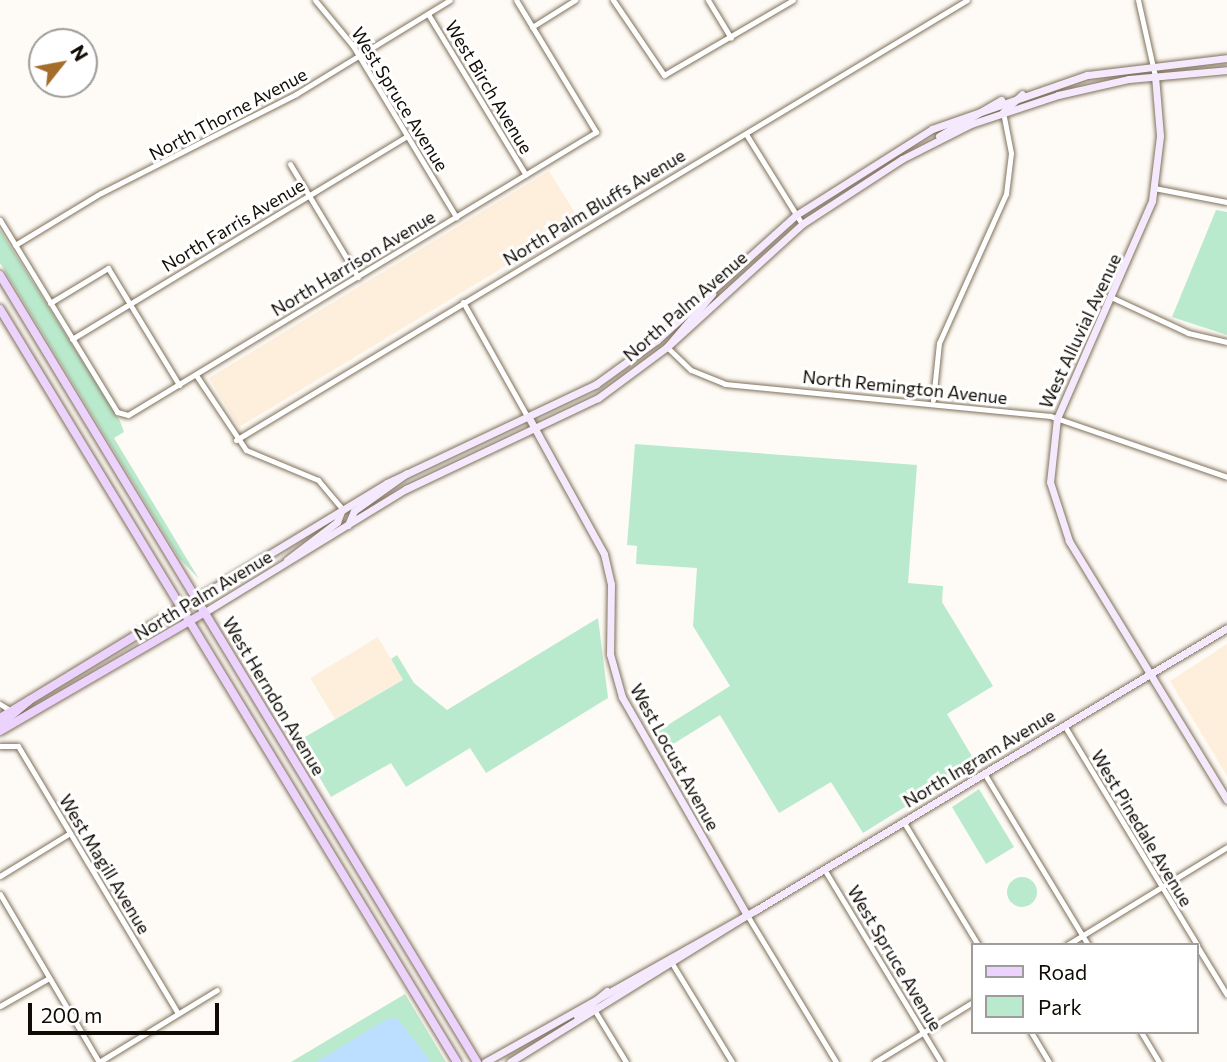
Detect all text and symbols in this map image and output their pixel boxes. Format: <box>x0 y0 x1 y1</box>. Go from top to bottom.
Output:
street label: West Birch Avenue <box>441 17 537 157</box>
street label: West Spruce Avenue <box>347 23 453 175</box>
north arrow <box>28 28 98 98</box>
text: N <box>66 41 93 65</box>
street label: North Thorne Avenue <box>145 63 311 165</box>
street label: North Palm Bluffs Avenue <box>499 144 689 270</box>
street label: North Farris Avenue <box>158 174 308 276</box>
street label: North Harrison Avenue <box>267 206 439 320</box>
street label: North Palm Avenue <box>619 246 751 366</box>
street label: West Alluvial Avenue <box>1035 250 1125 412</box>
street label: North Remington Avenue <box>802 366 1008 408</box>
street label: North Palm Avenue <box>130 545 276 645</box>
street label: West Herndon Avenue <box>218 613 330 779</box>
street label: West Locust Avenue <box>626 680 724 834</box>
street label: North Ingram Avenue <box>899 704 1059 812</box>
street label: West Pinedale Avenue <box>1087 746 1197 910</box>
street label: West Magill Avenue <box>55 790 155 938</box>
street label: West Spruce Avenue <box>843 881 947 1035</box>
legend <box>972 943 1199 1034</box>
text: Road <box>1038 959 1087 984</box>
scale bar <box>32 988 222 1032</box>
text: Park <box>1038 994 1082 1019</box>
text: 200 m <box>41 1002 102 1027</box>

